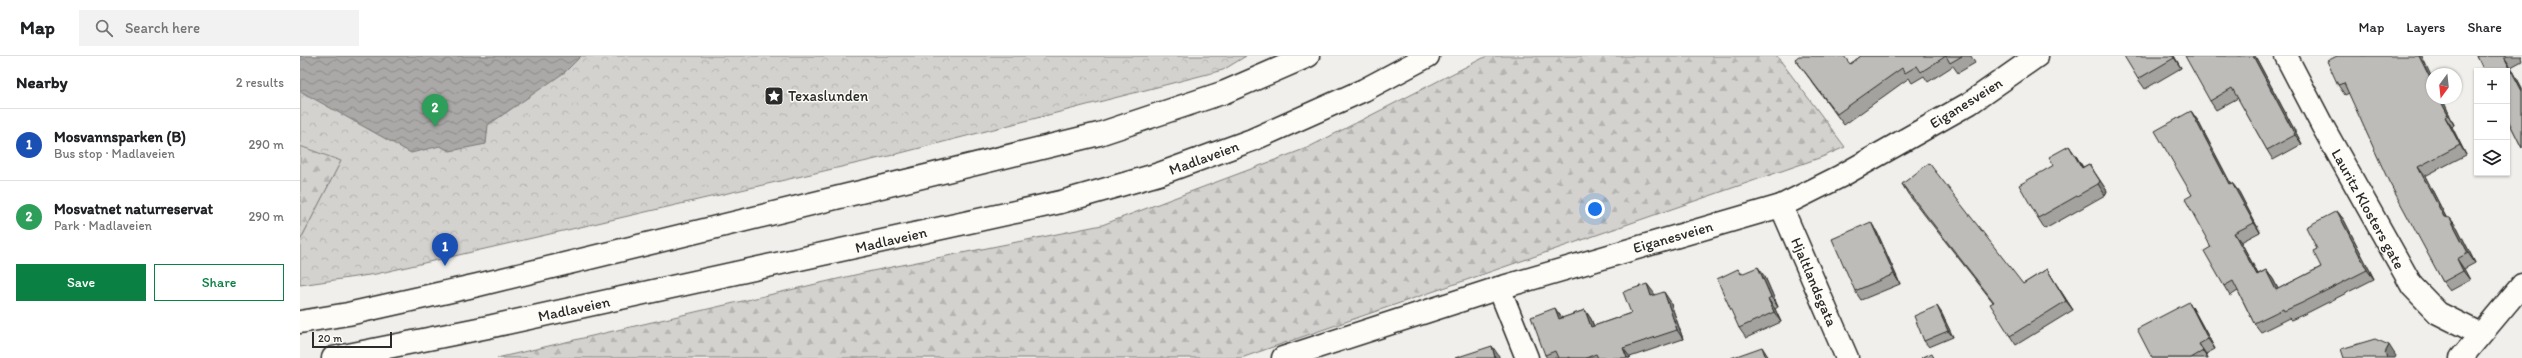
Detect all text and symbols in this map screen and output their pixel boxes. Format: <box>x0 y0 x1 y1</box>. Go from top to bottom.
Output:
search box <box>79 10 359 46</box>
text: Map <box>20 16 55 39</box>
icon: search <box>93 17 115 39</box>
text: Search here <box>125 19 200 37</box>
text: Map <box>2359 19 2384 36</box>
text: Layers <box>2406 19 2445 36</box>
text: Share <box>2467 19 2502 36</box>
north arrow <box>2426 68 2462 104</box>
map controls <box>2474 68 2510 176</box>
button: + <box>2474 68 2510 104</box>
text: Nearby <box>16 72 68 92</box>
street label: Eiganesveien <box>1926 74 2006 132</box>
text: 2 results <box>236 75 284 90</box>
place icon: Texaslunden <box>763 85 785 107</box>
place label: Texaslunden <box>788 87 869 105</box>
pin: 2 <box>422 94 448 127</box>
button: − <box>2474 104 2510 140</box>
text: Mosvannsparken (B) <box>54 128 186 146</box>
text: 1 <box>26 137 32 152</box>
text: 290 m <box>248 137 284 152</box>
street label: Madlaveien <box>1167 137 1242 179</box>
button: layers <box>2474 140 2510 176</box>
text: Bus stop · Madlaveien <box>54 146 175 161</box>
street label: Lauritz Klosters gate <box>2328 146 2408 272</box>
your location <box>1585 199 1605 219</box>
text: Mosvatnet naturreservat <box>54 200 213 218</box>
text: 2 <box>26 209 32 224</box>
text: 290 m <box>248 209 284 224</box>
street label: Eiganesveien <box>1631 217 1715 257</box>
text: Park · Madlaveien <box>54 218 152 233</box>
street label: Madlaveien <box>853 223 929 257</box>
pin: 1 <box>432 233 458 266</box>
street label: Hjaltlandsgata <box>1787 235 1841 329</box>
button: Save <box>16 264 146 301</box>
button: Share <box>154 264 284 301</box>
street label: Madlaveien <box>536 292 612 325</box>
scale bar <box>312 330 392 349</box>
text: 20 m <box>318 332 342 345</box>

